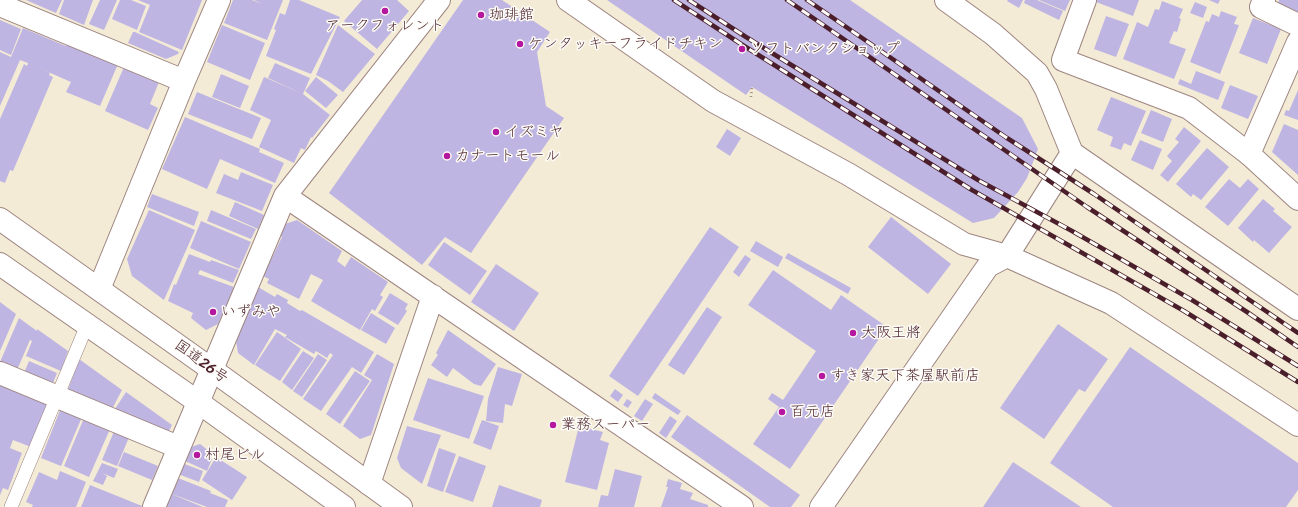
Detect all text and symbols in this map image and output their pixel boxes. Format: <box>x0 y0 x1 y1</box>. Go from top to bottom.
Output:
marker: アークフォレント <box>380 6 390 16</box>
place label: 珈琲館 <box>489 6 534 24</box>
marker: 珈琲館 <box>476 10 486 20</box>
place label: アークフォレント <box>325 17 445 35</box>
place label: ケンタッキーフライドチキン <box>528 35 723 53</box>
marker: ケンタッキーフライドチキン <box>515 39 525 49</box>
place label: ソフトバンクショップ <box>750 40 900 58</box>
marker: ソフトバンクショップ <box>737 44 747 54</box>
place label: イズミヤ <box>504 123 564 141</box>
marker: イズミヤ <box>491 127 501 137</box>
place label: カナートモール <box>455 147 560 165</box>
marker: カナートモール <box>442 151 452 161</box>
place label: いずみや <box>221 303 281 321</box>
marker: いずみや <box>208 307 218 317</box>
place label: 大阪王將 <box>861 324 921 342</box>
marker: 大阪王將 <box>848 328 858 338</box>
street label: 国道26号 <box>171 336 231 388</box>
place label: すき家天下茶屋駅前店 <box>830 367 980 385</box>
marker: すき家天下茶屋駅前店 <box>817 371 827 381</box>
place label: 百元店 <box>790 403 835 421</box>
marker: 百元店 <box>777 407 787 417</box>
place label: 業務スーパー <box>561 416 650 434</box>
marker: 業務スーパー <box>548 420 558 430</box>
place label: 村尾ビル <box>205 446 265 464</box>
marker: 村尾ビル <box>192 450 202 460</box>

